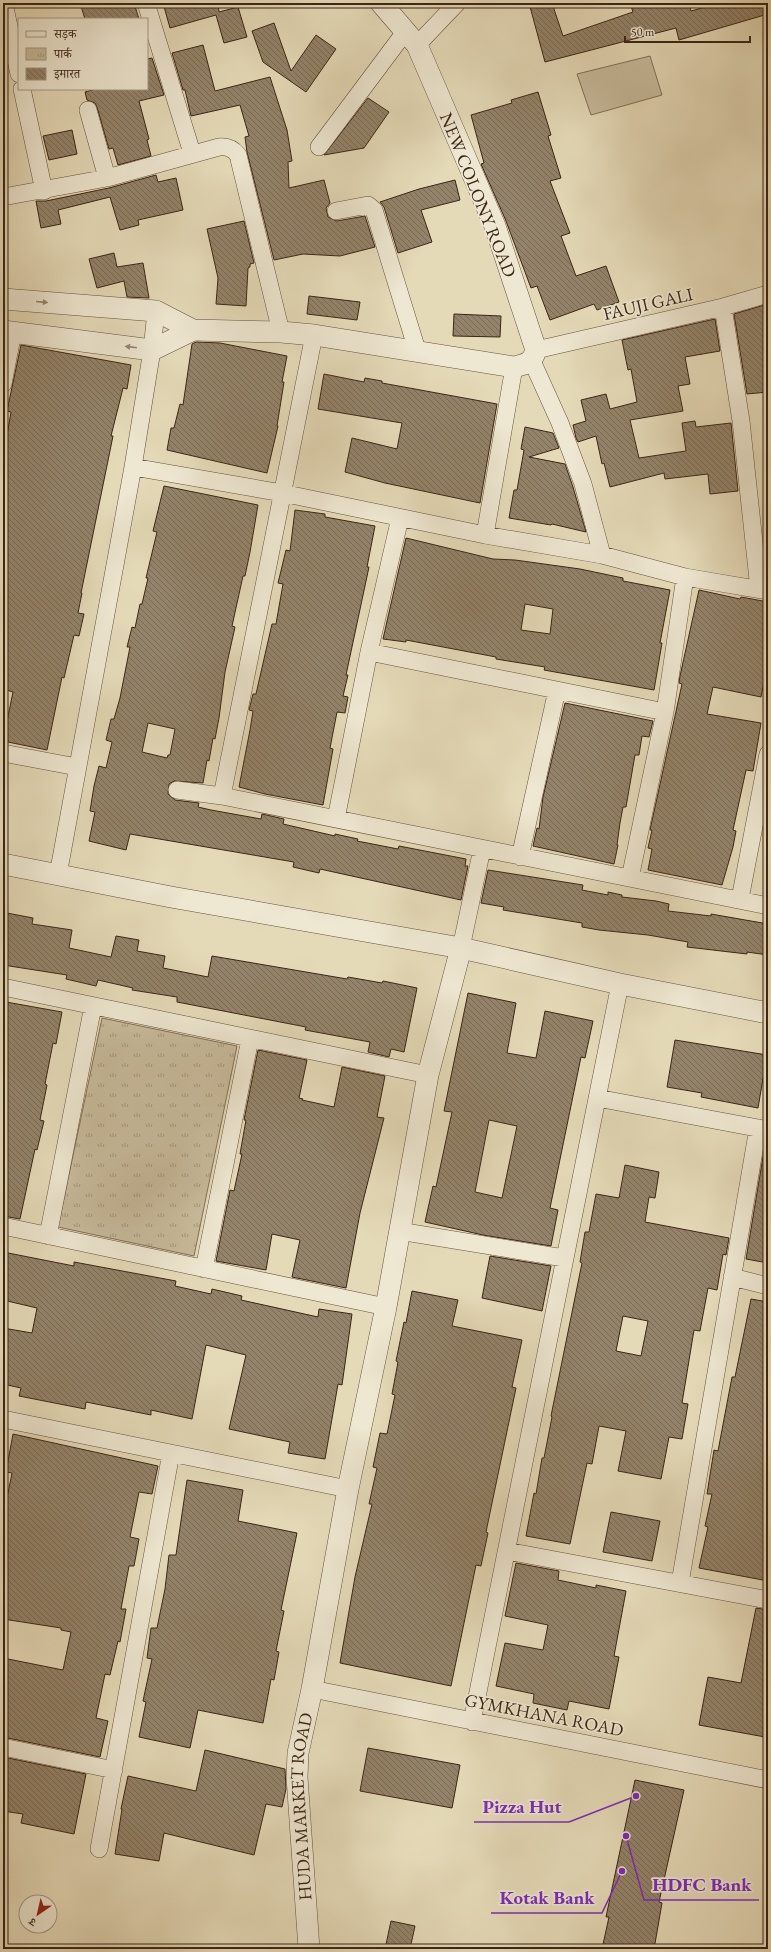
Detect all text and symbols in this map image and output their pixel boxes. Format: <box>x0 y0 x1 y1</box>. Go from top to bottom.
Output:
legend <box>18 18 148 90</box>
scale bar <box>625 18 750 44</box>
text: 50 m <box>631 24 655 40</box>
text: सड़क <box>53 26 78 42</box>
text: पार्क <box>53 46 73 62</box>
text: इमारत <box>53 66 81 82</box>
street label: NEW COLONY ROAD <box>435 109 522 281</box>
street label: FAUJI GALI <box>601 282 695 325</box>
one-way arrow <box>36 298 48 305</box>
one-way arrow <box>125 344 137 350</box>
street label: GYMKHANA ROAD <box>463 1688 626 1741</box>
street label: HUDA MARKET ROAD <box>285 1710 317 1901</box>
callout: Pizza Hut <box>474 1791 569 1822</box>
text: Pizza Hut <box>482 1794 562 1819</box>
callout: HDFC Bank <box>644 1869 759 1900</box>
text: HDFC Bank <box>652 1872 752 1897</box>
callout: Kotak Bank <box>491 1882 602 1913</box>
text: Kotak Bank <box>499 1885 595 1910</box>
north arrow <box>18 1894 58 1934</box>
text: उ <box>25 1914 39 1930</box>

